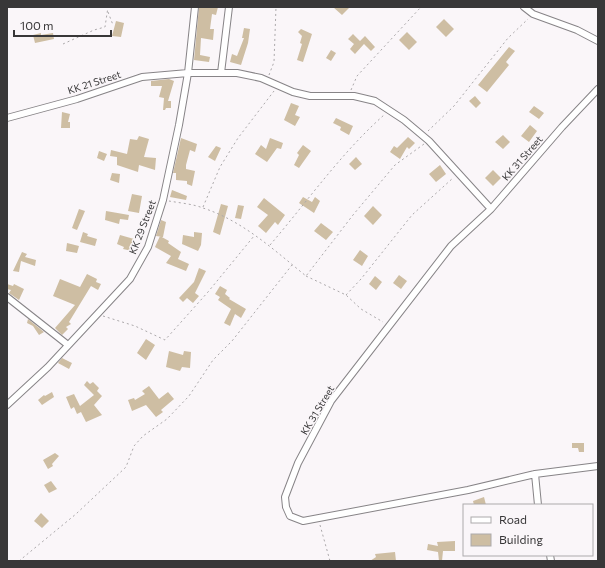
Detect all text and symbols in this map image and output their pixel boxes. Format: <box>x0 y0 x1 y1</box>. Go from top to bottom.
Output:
scale bar <box>14 12 111 38</box>
text: 100 m <box>20 18 54 32</box>
street label: KK 21 Street <box>66 68 122 96</box>
street label: KK 31 Street <box>499 133 545 183</box>
street label: KK 29 Street <box>126 198 158 256</box>
street label: KK 31 Street <box>298 383 336 437</box>
legend <box>463 504 593 556</box>
text: Road <box>499 512 527 526</box>
text: Building <box>499 532 543 546</box>

